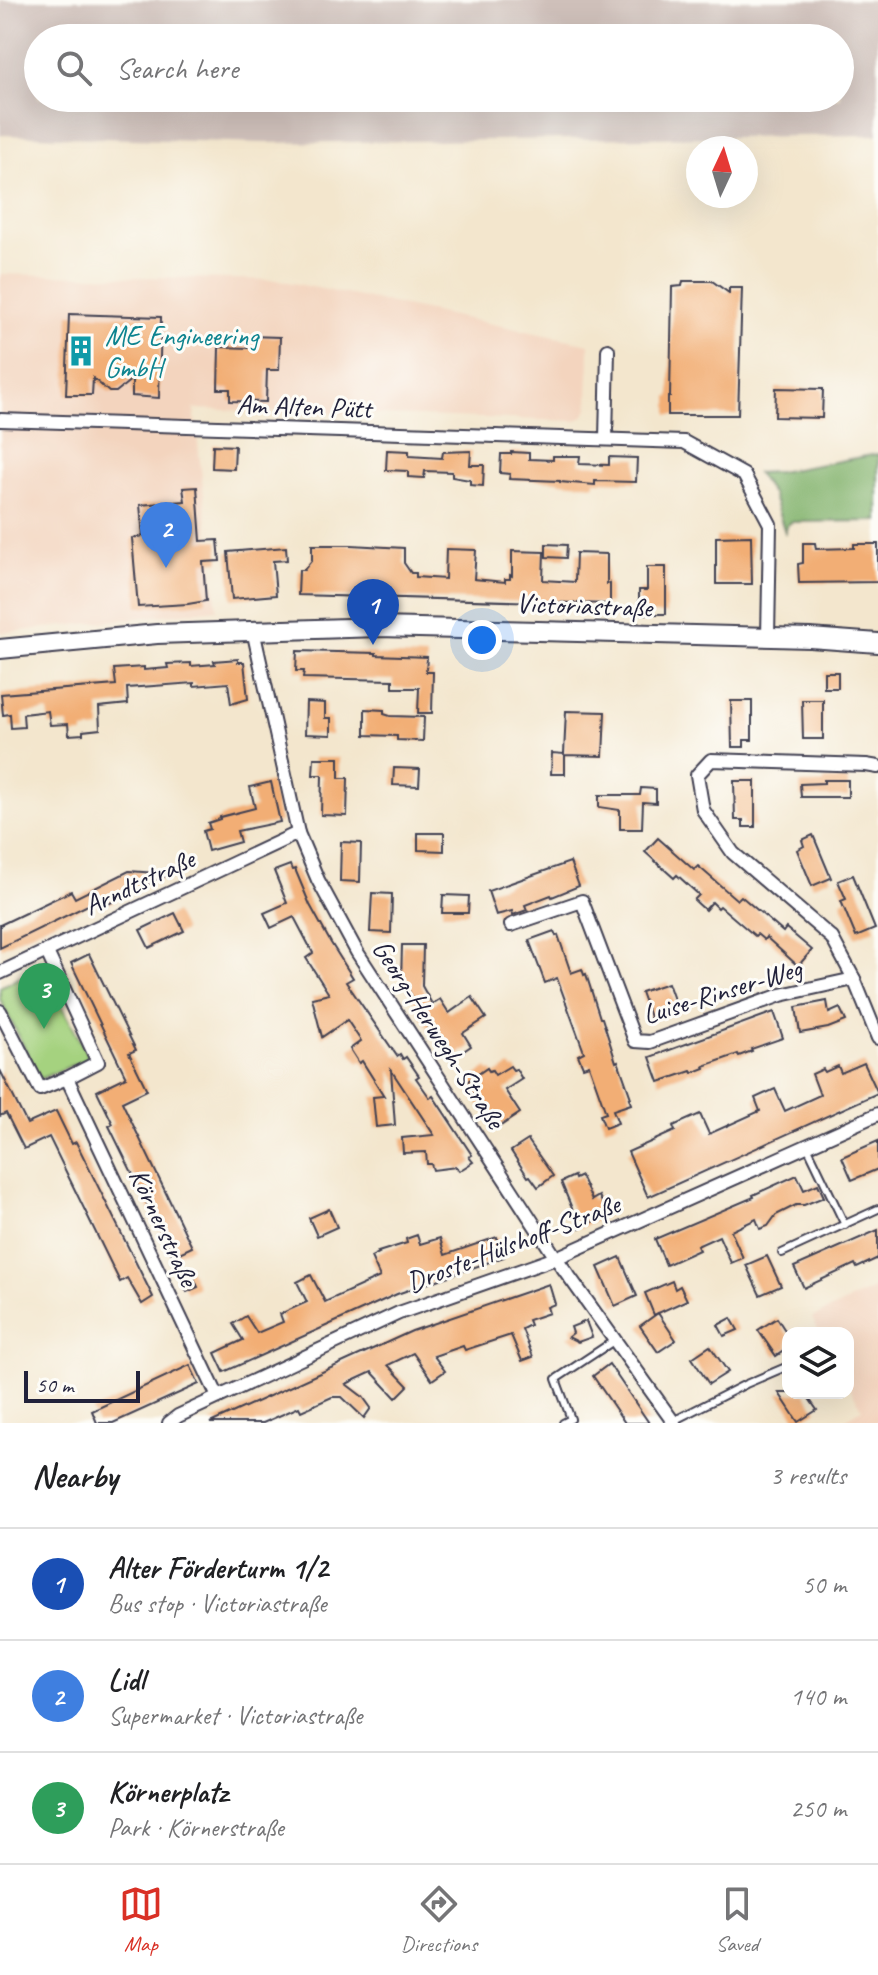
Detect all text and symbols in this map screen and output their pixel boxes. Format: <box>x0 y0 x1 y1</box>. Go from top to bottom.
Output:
search box <box>24 24 854 112</box>
icon: search <box>52 46 96 90</box>
text: Search here <box>116 49 238 87</box>
north arrow <box>686 136 758 208</box>
place label: ME Engineering GmbH <box>105 318 260 385</box>
building icon: ME Engineering GmbH <box>64 334 98 368</box>
street label: Am Alten Pütt <box>236 386 375 426</box>
pin: 2 <box>140 502 192 568</box>
pin: 1 <box>347 579 399 645</box>
street label: Victoriastraße <box>515 585 654 625</box>
your location <box>462 620 502 660</box>
street label: Arndtstraße <box>78 840 202 923</box>
street label: Georg-Herwegh-Straße <box>365 933 514 1137</box>
street label: Luise-Rinser-Weg <box>638 950 807 1032</box>
pin: 3 <box>18 963 70 1029</box>
street label: Körnerstraße <box>122 1162 207 1293</box>
street label: Droste-Hülshoff-Straße <box>401 1186 626 1300</box>
map controls <box>782 1327 854 1399</box>
button: layers <box>782 1327 854 1399</box>
scale bar <box>24 1367 140 1403</box>
text: 50 m <box>36 1371 73 1399</box>
text: Nearby <box>32 1454 118 1497</box>
text: 3 results <box>770 1459 846 1492</box>
text: Alter Förderturm 1/2 <box>108 1549 328 1587</box>
text: 1 <box>52 1568 64 1601</box>
text: 50 m <box>802 1568 846 1601</box>
text: Bus stop · Victoriastraße <box>108 1587 326 1620</box>
text: Lidl <box>108 1661 144 1699</box>
text: 2 <box>52 1680 64 1713</box>
text: 140 m <box>790 1680 846 1713</box>
text: Supermarket · Victoriastraße <box>108 1699 362 1732</box>
text: Körnerplatz <box>108 1773 228 1811</box>
text: 3 <box>52 1792 64 1825</box>
text: 250 m <box>790 1792 846 1825</box>
text: Park · Körnerstraße <box>108 1811 284 1844</box>
tab: Map <box>119 1882 163 1958</box>
tab: Directions <box>401 1882 477 1958</box>
tab: Saved <box>715 1882 759 1958</box>

